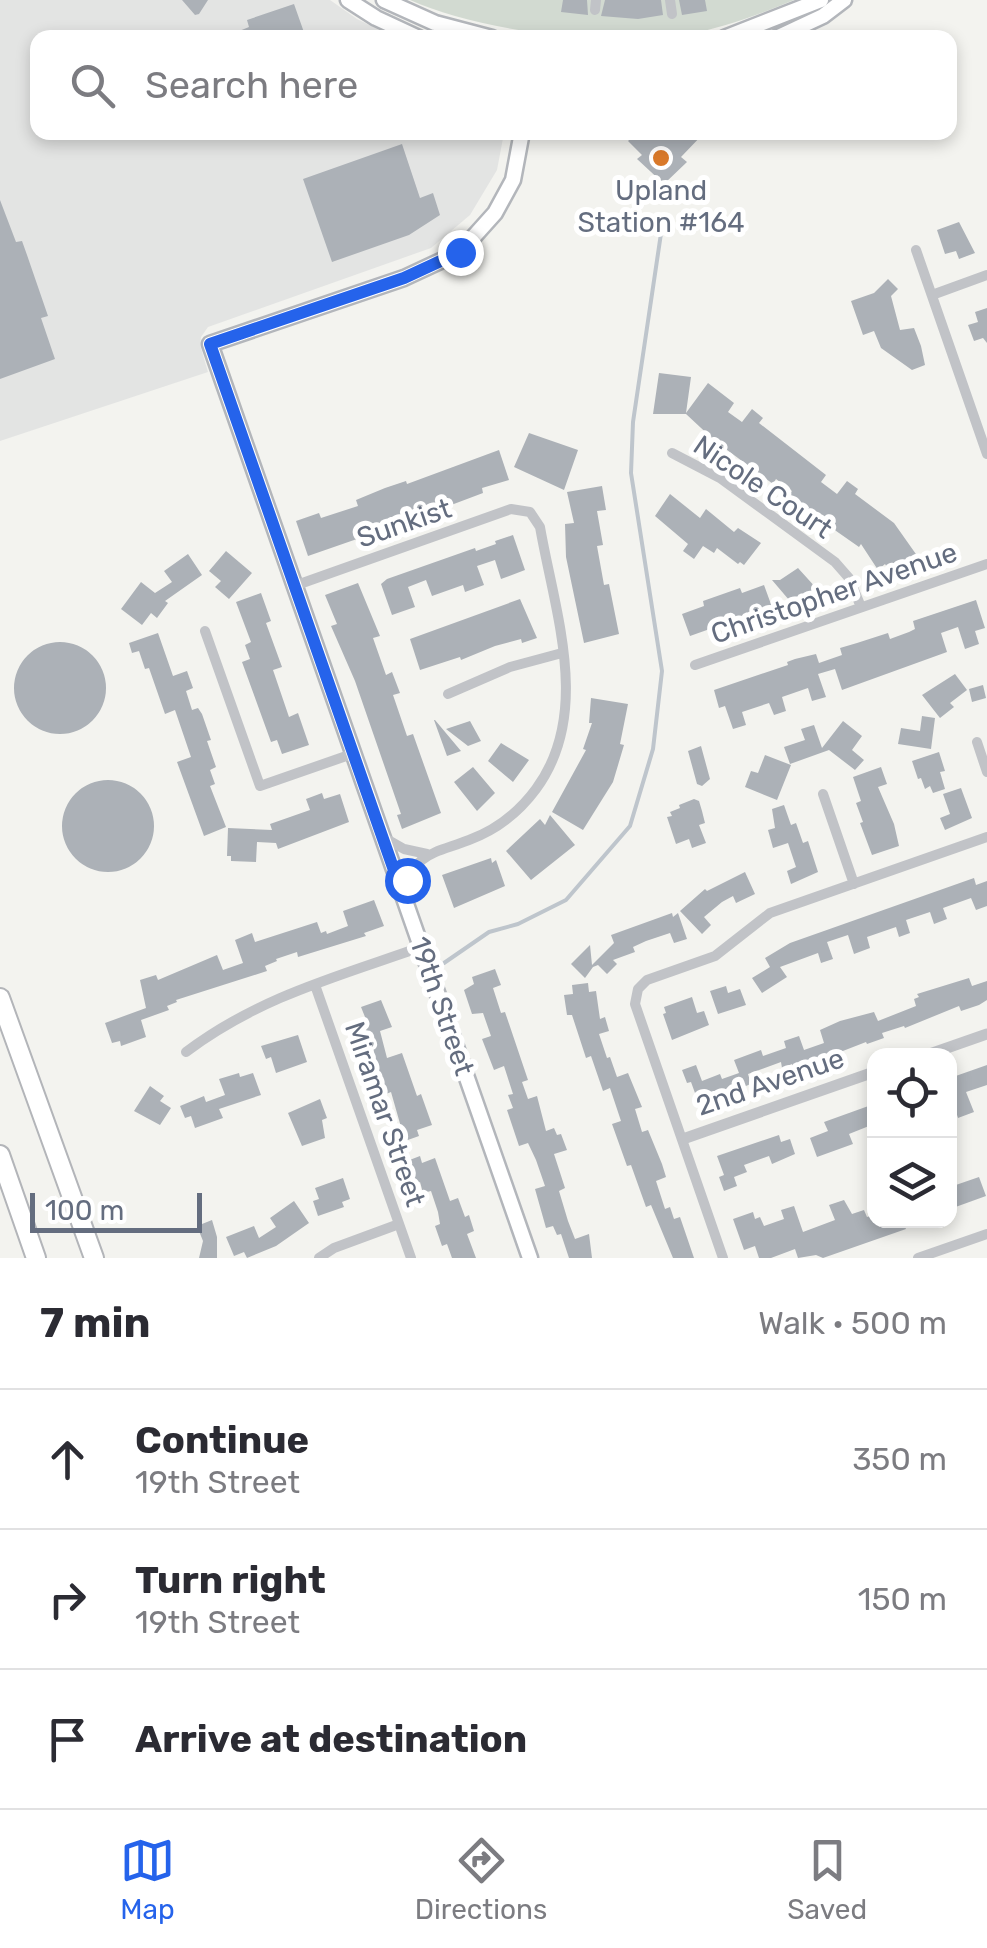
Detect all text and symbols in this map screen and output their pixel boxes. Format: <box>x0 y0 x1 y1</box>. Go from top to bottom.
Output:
search box <box>30 30 957 140</box>
icon: search <box>65 58 120 113</box>
text: Search here <box>145 62 358 108</box>
marker: Upland Station #164 <box>650 147 672 169</box>
place label: Upland Station #164 <box>577 174 745 239</box>
route end <box>438 230 484 276</box>
street label: Nicole Court <box>687 429 839 546</box>
street label: Sunkist <box>352 491 456 555</box>
street label: Christopher Avenue <box>707 535 961 651</box>
route start <box>385 858 431 904</box>
street label: 19th Street <box>403 932 481 1080</box>
street label: Miramar Street <box>338 1017 432 1211</box>
street label: 2nd Avenue <box>692 1041 848 1123</box>
map controls <box>867 1048 957 1228</box>
button: locate <box>867 1048 957 1138</box>
button: layers <box>867 1138 957 1228</box>
scale bar <box>30 1188 202 1232</box>
text: 100 m <box>45 1194 124 1227</box>
text: 7 min <box>40 1298 151 1348</box>
text: Walk · 500 m <box>758 1304 947 1342</box>
text: Continue <box>135 1417 309 1463</box>
icon: ahead <box>40 1432 95 1487</box>
text: 350 m <box>852 1440 947 1478</box>
text: 19th Street <box>135 1463 300 1501</box>
text: Turn right <box>135 1557 326 1603</box>
icon: right <box>40 1572 95 1627</box>
text: 150 m <box>858 1580 947 1618</box>
text: 19th Street <box>135 1603 300 1641</box>
icon: arrive <box>40 1712 95 1767</box>
text: Arrive at destination <box>135 1716 527 1762</box>
tab: Map <box>120 1833 175 1926</box>
tab: Directions <box>415 1833 547 1926</box>
tab: Saved <box>787 1833 867 1926</box>

